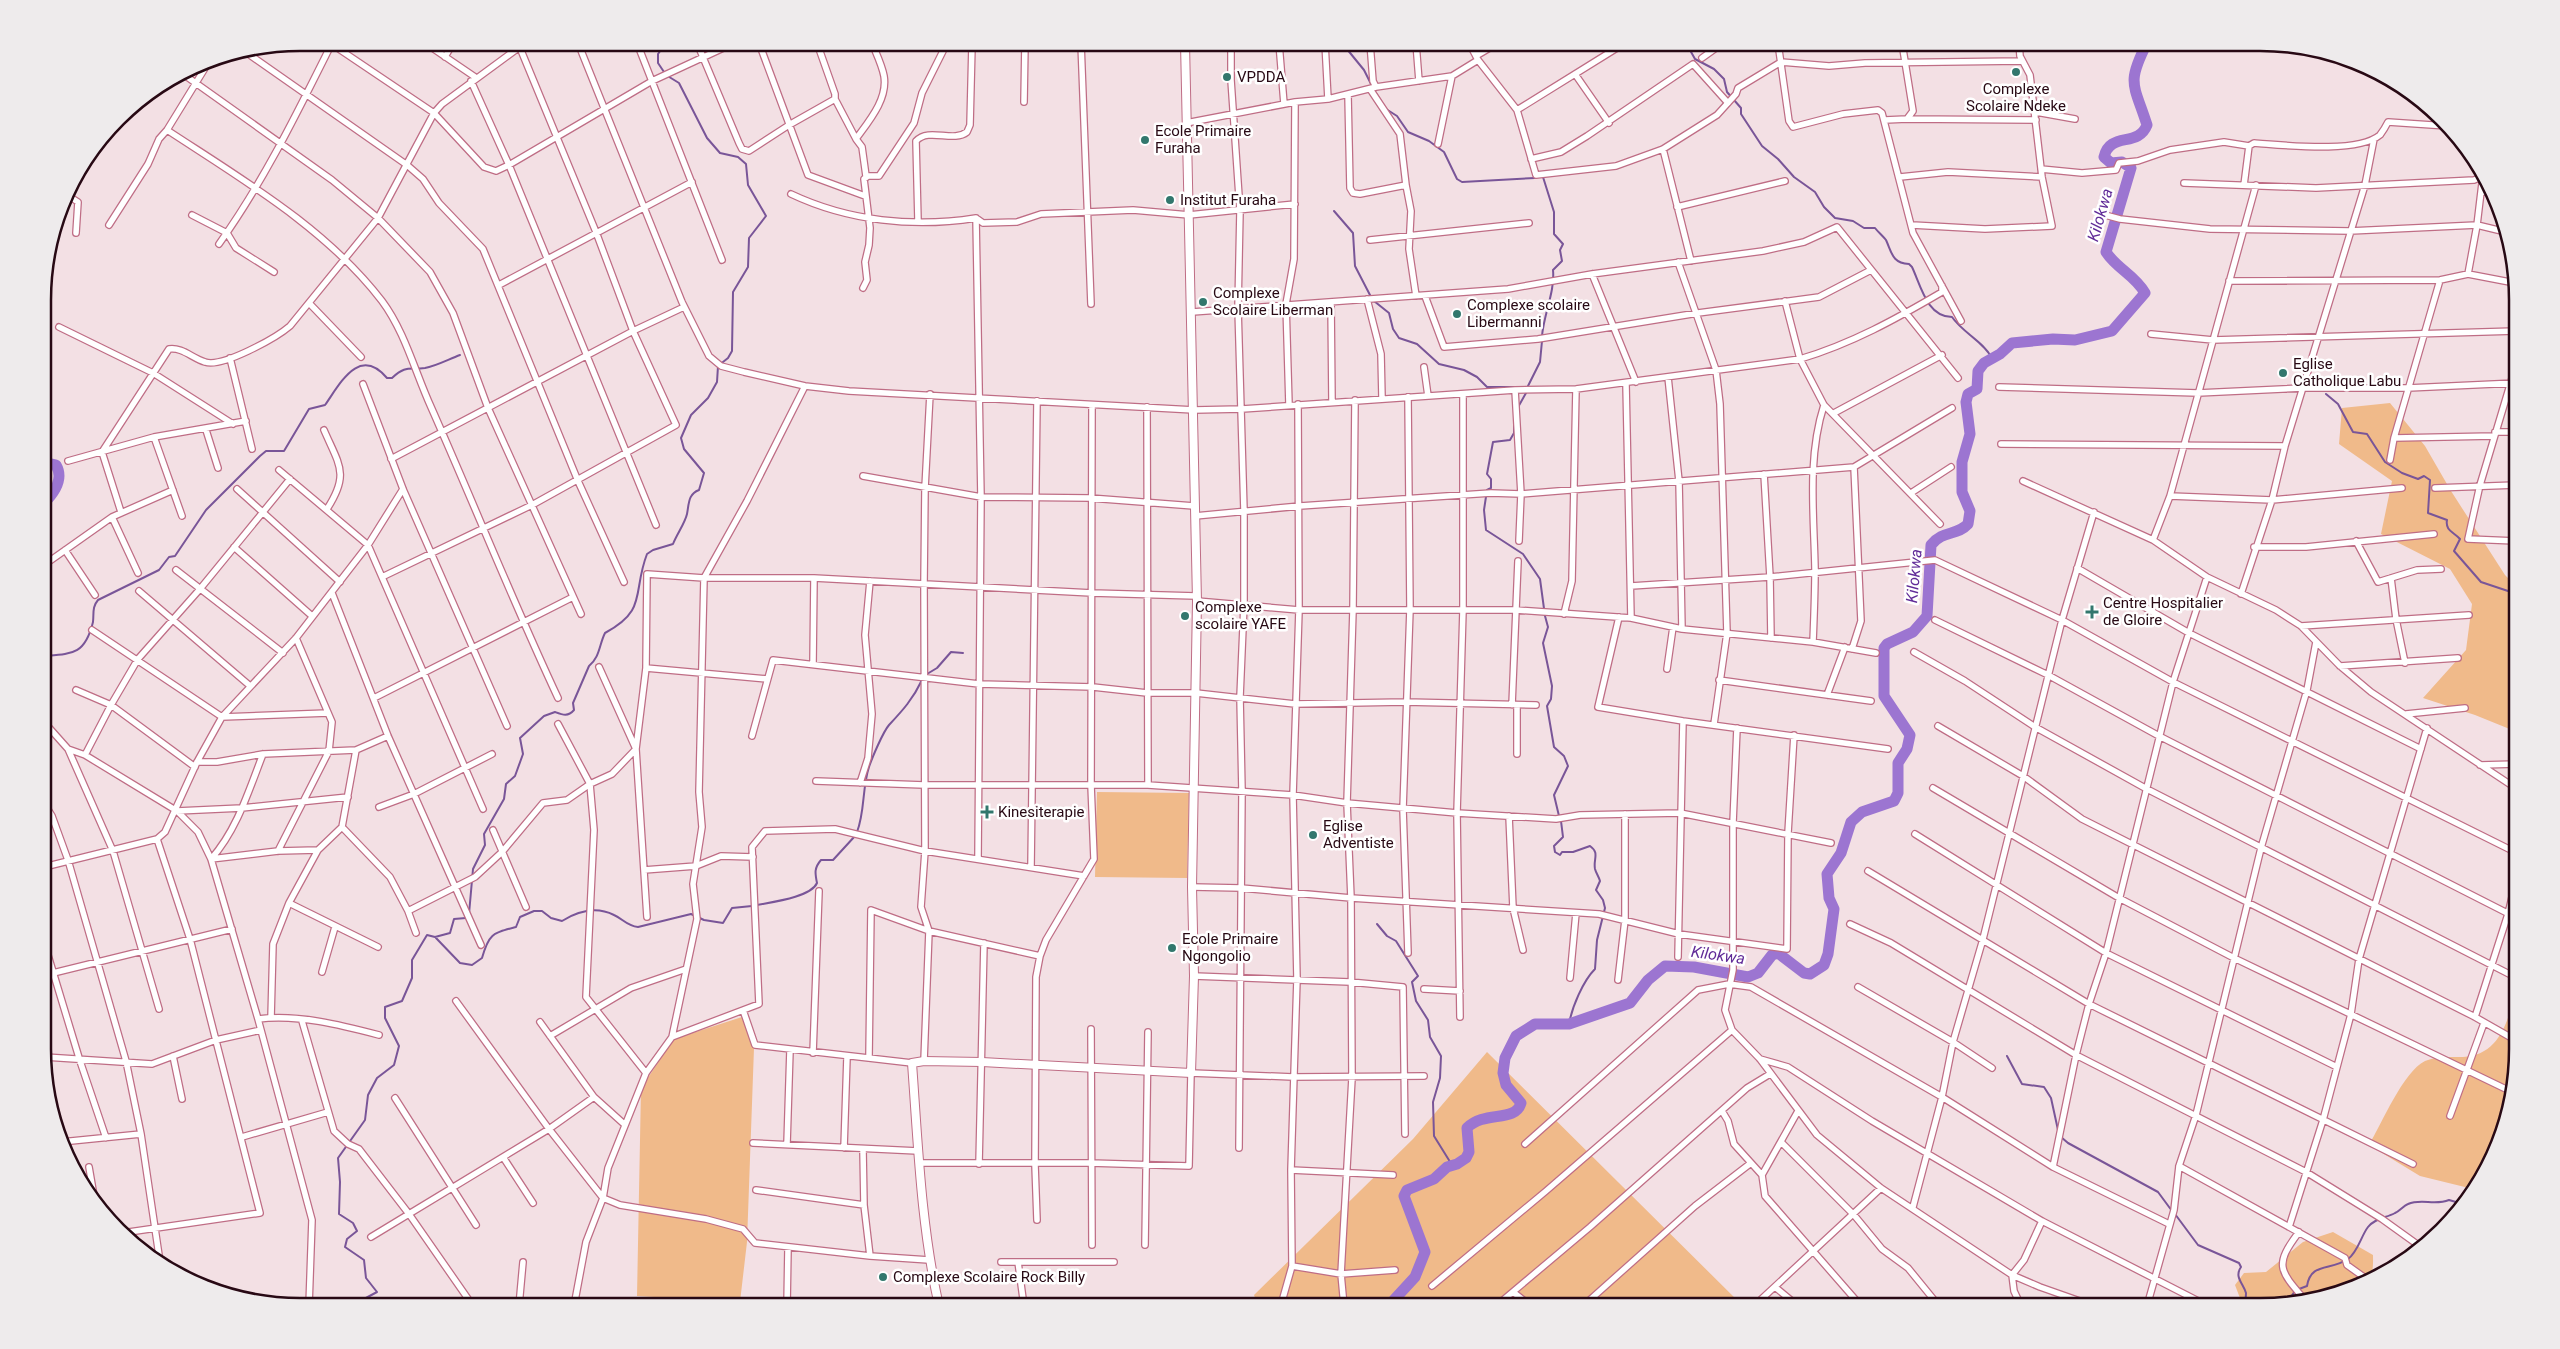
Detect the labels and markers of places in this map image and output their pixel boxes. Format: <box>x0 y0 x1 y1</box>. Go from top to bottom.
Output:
marker: Complexe Scolaire Ndeke <box>2010 66 2022 78</box>
place label: VPDDA <box>1237 68 1286 86</box>
marker: VPDDA <box>1221 71 1233 83</box>
place label: Complexe Scolaire Ndeke <box>1966 80 2066 115</box>
place label: Ecole Primaire Furaha <box>1155 122 1251 157</box>
marker: Ecole Primaire Furaha <box>1139 134 1151 146</box>
place label: Institut Furaha <box>1180 191 1276 209</box>
marker: Institut Furaha <box>1164 194 1176 206</box>
place label: Complexe Scolaire Liberman <box>1213 284 1333 319</box>
marker: Complexe Scolaire Liberman <box>1197 296 1209 308</box>
place label: Complexe scolaire Libermanni <box>1467 296 1590 331</box>
marker: Complexe scolaire Libermanni <box>1451 308 1463 320</box>
place label: Eglise Catholique Labu <box>2293 355 2401 390</box>
marker: Eglise Catholique Labu <box>2277 367 2289 379</box>
place label: Centre Hospitalier de Gloire <box>2103 594 2223 629</box>
place label: Complexe scolaire YAFE <box>1195 598 1287 633</box>
marker: Centre Hospitalier de Gloire <box>2085 605 2099 619</box>
marker: Complexe scolaire YAFE <box>1179 610 1191 622</box>
place label: Kinesiterapie <box>998 803 1085 821</box>
marker: Kinesiterapie <box>980 805 994 819</box>
place label: Eglise Adventiste <box>1323 817 1394 852</box>
marker: Eglise Adventiste <box>1307 829 1319 841</box>
place label: Ecole Primaire Ngongolio <box>1182 930 1278 965</box>
marker: Ecole Primaire Ngongolio <box>1166 942 1178 954</box>
place label: Complexe Scolaire Rock Billy <box>893 1268 1085 1286</box>
marker: Complexe Scolaire Rock Billy <box>877 1271 889 1283</box>

